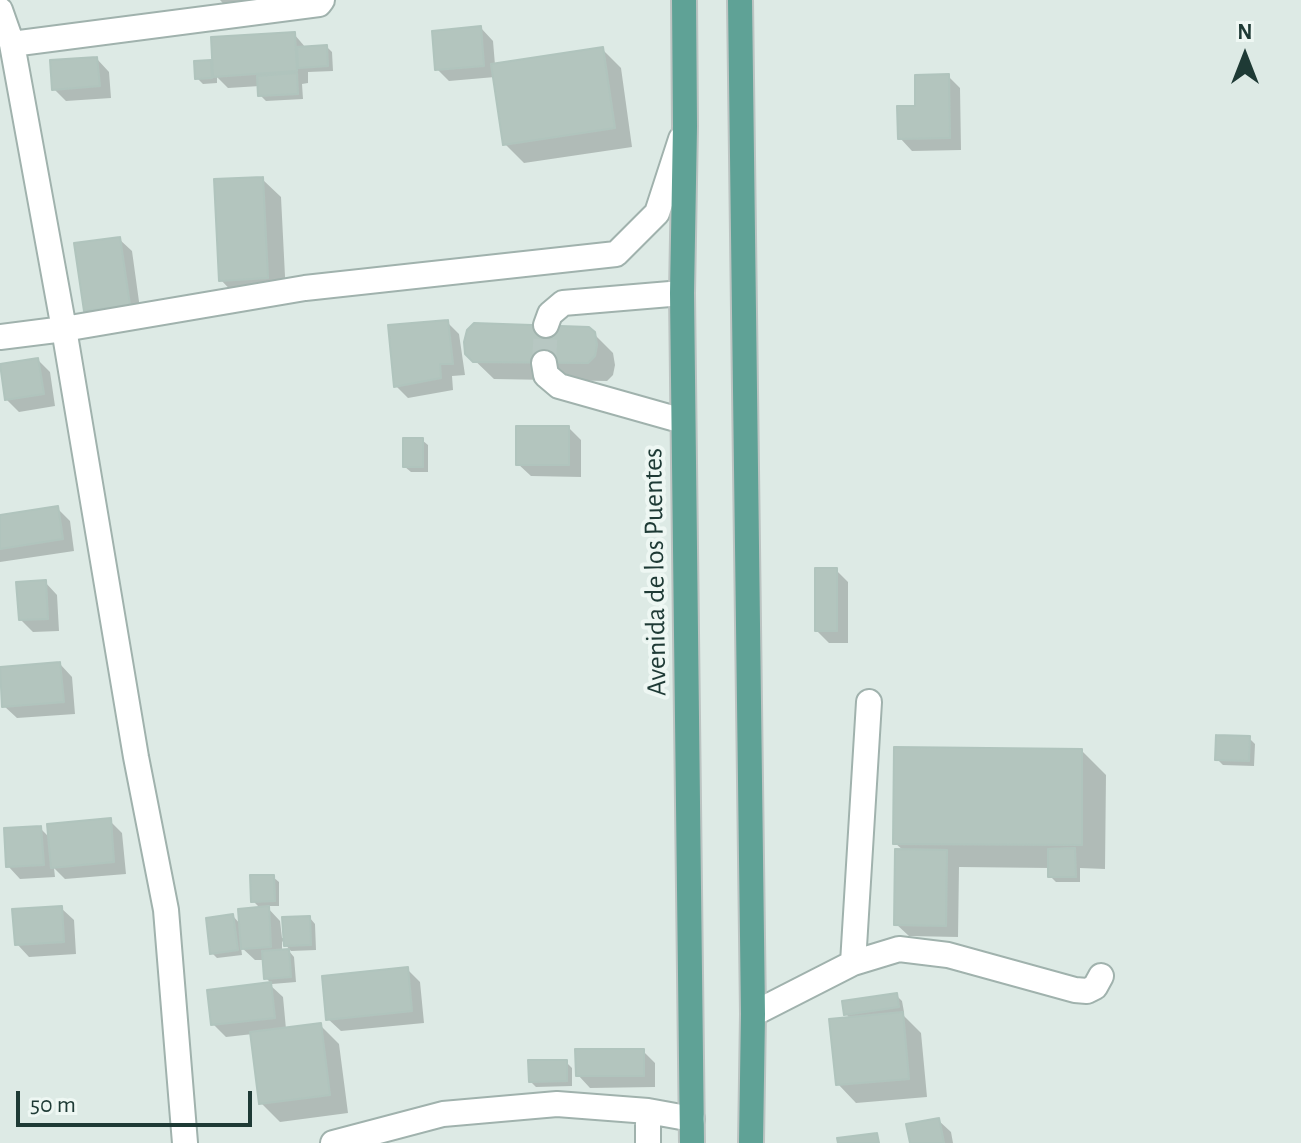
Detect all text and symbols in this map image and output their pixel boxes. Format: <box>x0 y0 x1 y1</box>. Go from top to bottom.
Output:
north arrow <box>1205 16 1285 96</box>
text: N <box>1237 21 1253 43</box>
street label: Avenida de los Puentes <box>636 447 674 697</box>
scale bar <box>20 1075 256 1125</box>
text: 50 m <box>30 1093 76 1117</box>

